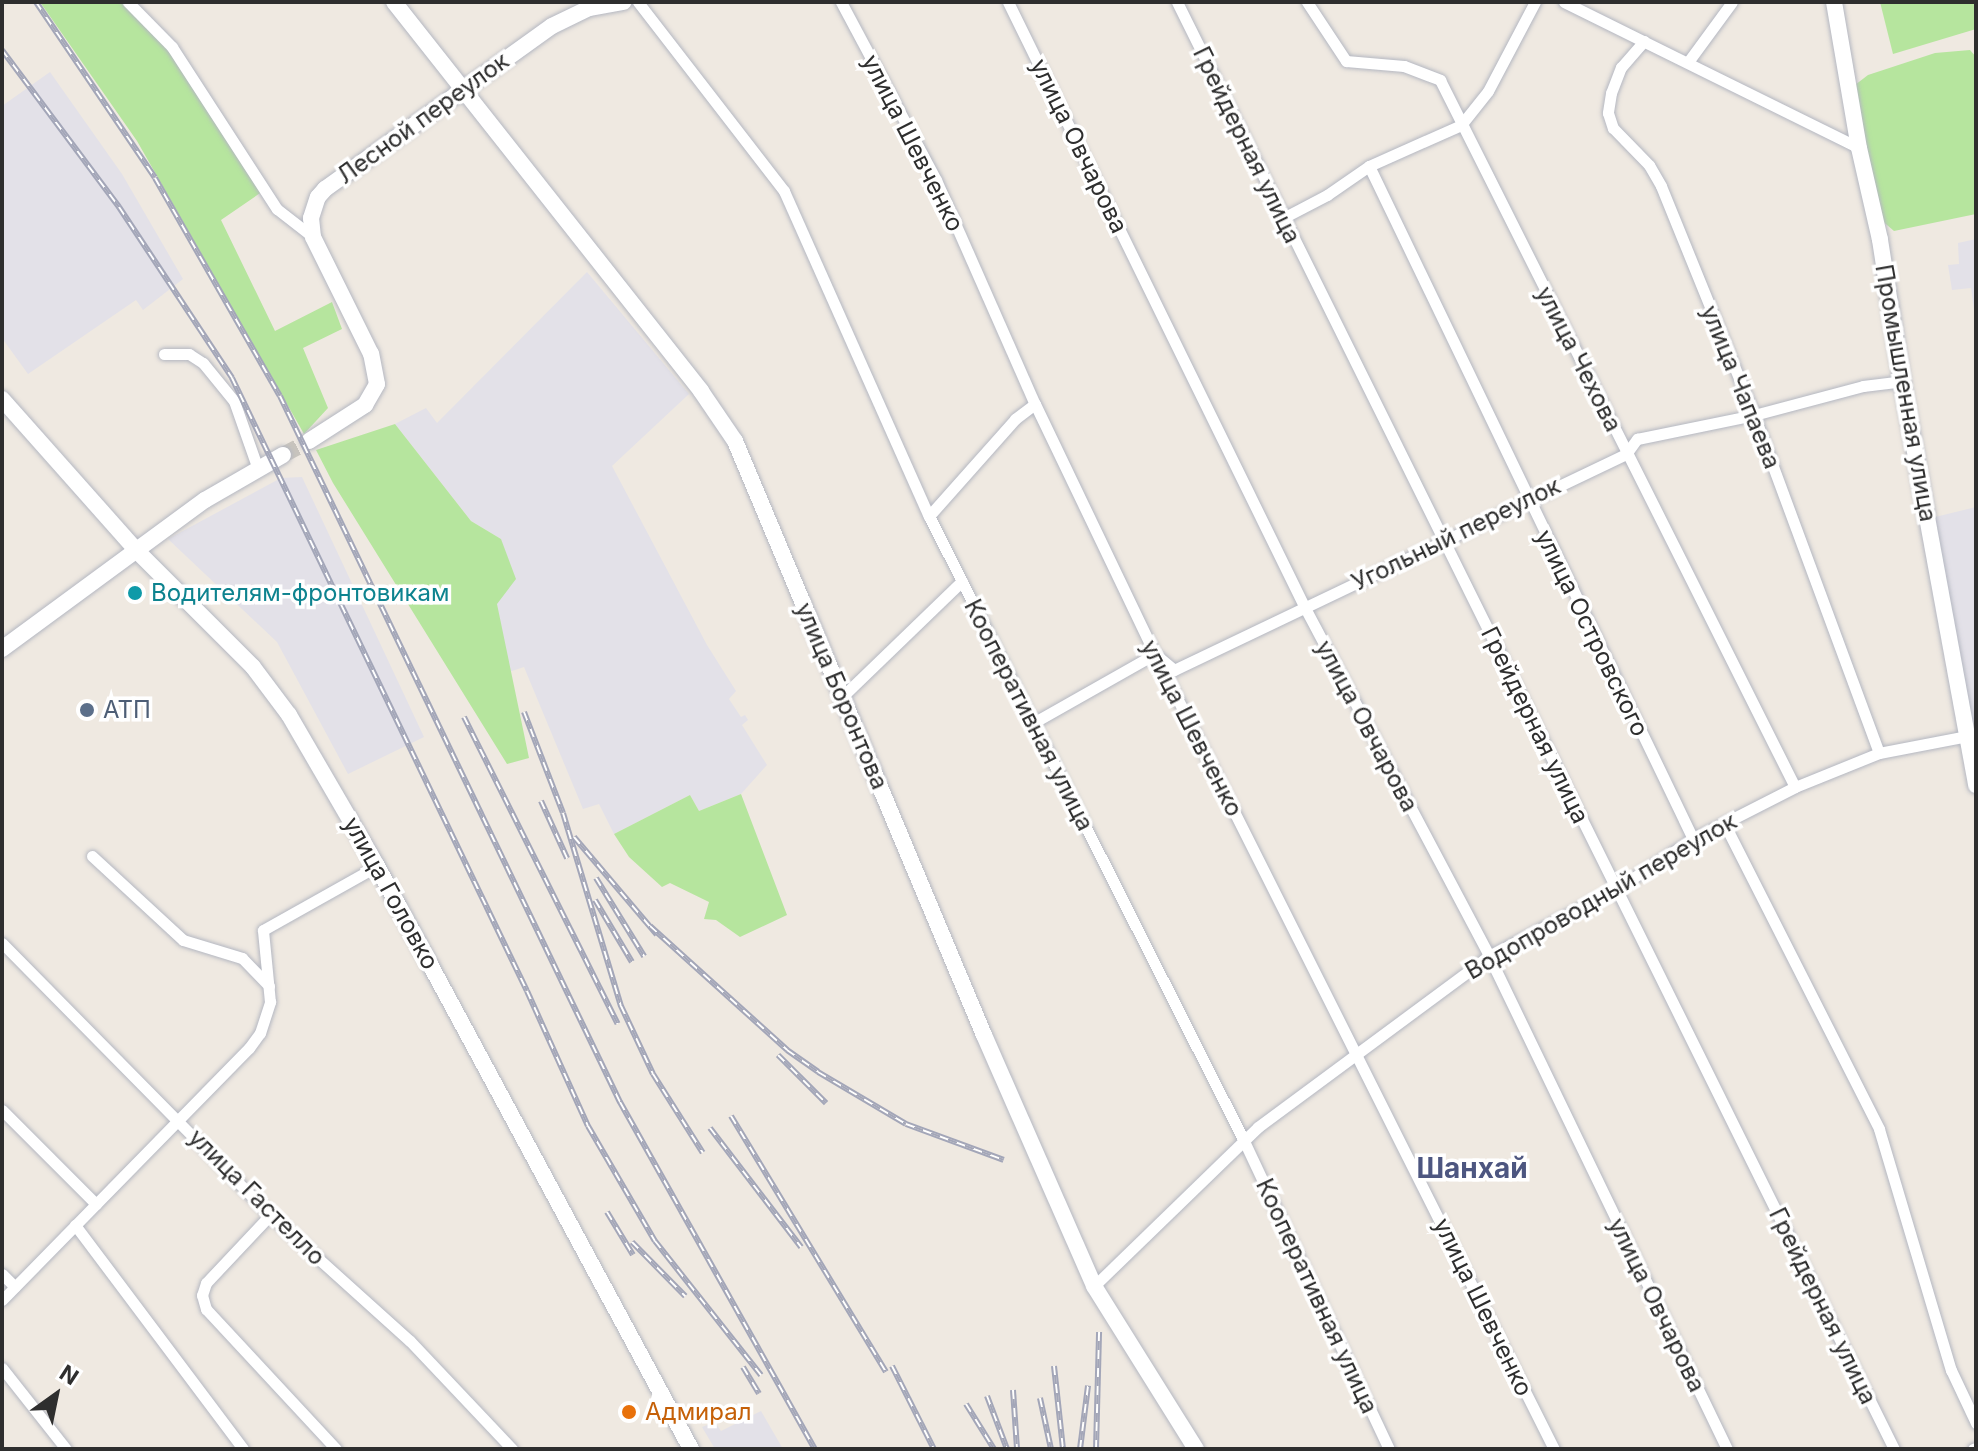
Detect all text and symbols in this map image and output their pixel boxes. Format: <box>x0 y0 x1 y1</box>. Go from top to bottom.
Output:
street label: Грейдерная улица <box>1187 42 1307 248</box>
street label: Лесной переулок <box>332 46 514 190</box>
street label: улица Шевченко <box>856 50 970 236</box>
street label: улица Овчарова <box>1024 54 1134 238</box>
street label: Промышленная улица <box>1869 262 1943 524</box>
street label: улица Чехова <box>1530 282 1628 436</box>
street label: улица Чапаева <box>1695 301 1787 473</box>
street label: Угольный переулок <box>1347 471 1565 597</box>
street label: улица Островского <box>1529 525 1655 741</box>
place label: Водителям-фронтовикам <box>151 579 449 607</box>
marker: Водителям-фронтовикам <box>126 584 144 602</box>
street label: Кооперативная улица <box>958 595 1100 835</box>
street label: улица Боронтова <box>790 598 894 794</box>
street label: Грейдерная улица <box>1475 622 1595 828</box>
street label: улица Шевченко <box>1135 635 1249 821</box>
street label: улица Овчарова <box>1310 635 1424 817</box>
place label: АТП <box>103 696 151 724</box>
marker: АТП <box>78 701 96 719</box>
street label: Водопроводный переулок <box>1460 806 1742 986</box>
street label: улица Головко <box>337 812 445 974</box>
street label: улица Гастелло <box>183 1123 331 1271</box>
district label: Шанхай <box>1416 1151 1528 1185</box>
street label: Кооперативная улица <box>1250 1174 1384 1418</box>
street label: Грейдерная улица <box>1763 1203 1883 1409</box>
street label: улица Шевченко <box>1427 1213 1539 1401</box>
street label: улица Овчарова <box>1602 1213 1712 1397</box>
north arrow <box>16 1355 96 1435</box>
text: N <box>55 1359 83 1390</box>
place label: Адмирал <box>645 1398 752 1426</box>
marker: Адмирал <box>620 1403 638 1421</box>

